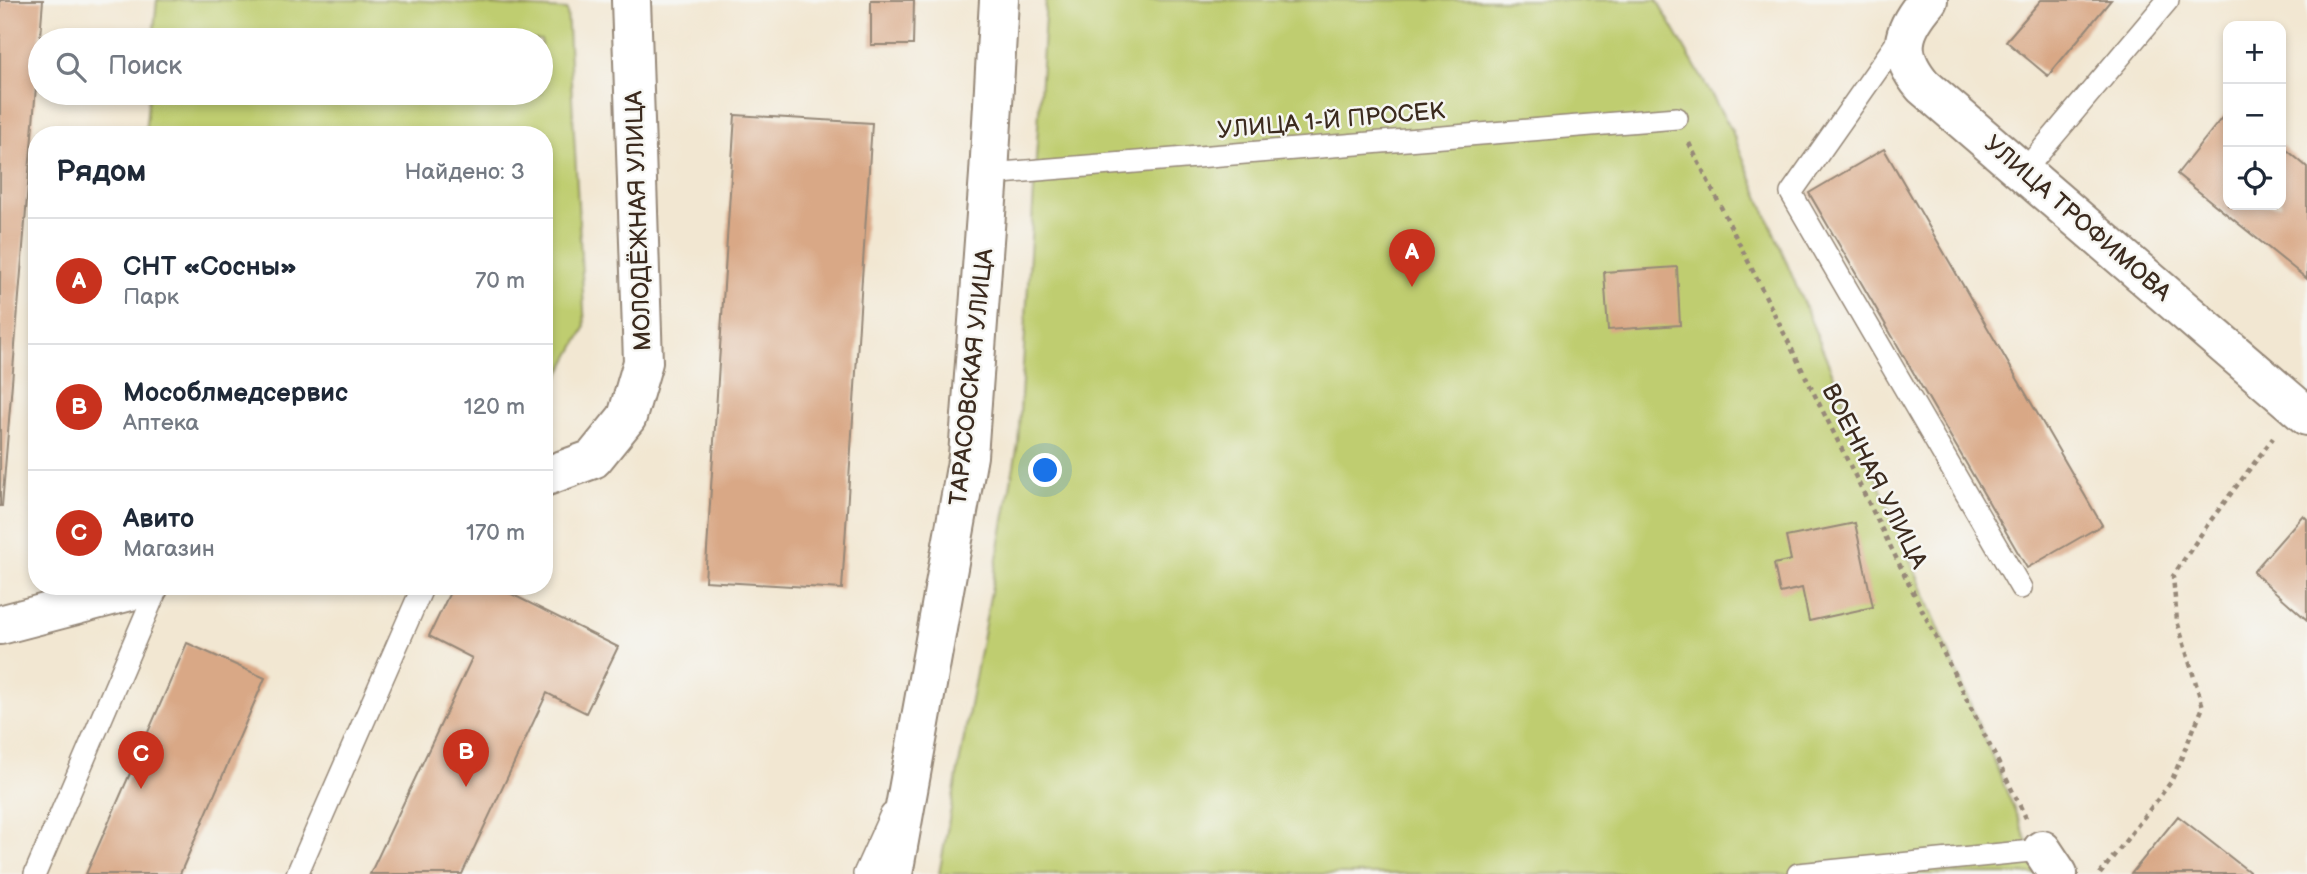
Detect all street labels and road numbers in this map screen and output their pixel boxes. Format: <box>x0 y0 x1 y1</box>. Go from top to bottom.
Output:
street label: МОЛОДЁЖНАЯ УЛИЦА <box>619 90 658 351</box>
street label: УЛИЦА 1-Й ПРОСЕК <box>1216 96 1446 145</box>
street label: УЛИЦА ТРОФИМОВА <box>1978 129 2177 308</box>
street label: ТАРАСОВСКАЯ УЛИЦА <box>944 247 999 507</box>
street label: ВОЕННАЯ УЛИЦА <box>1816 379 1934 574</box>

